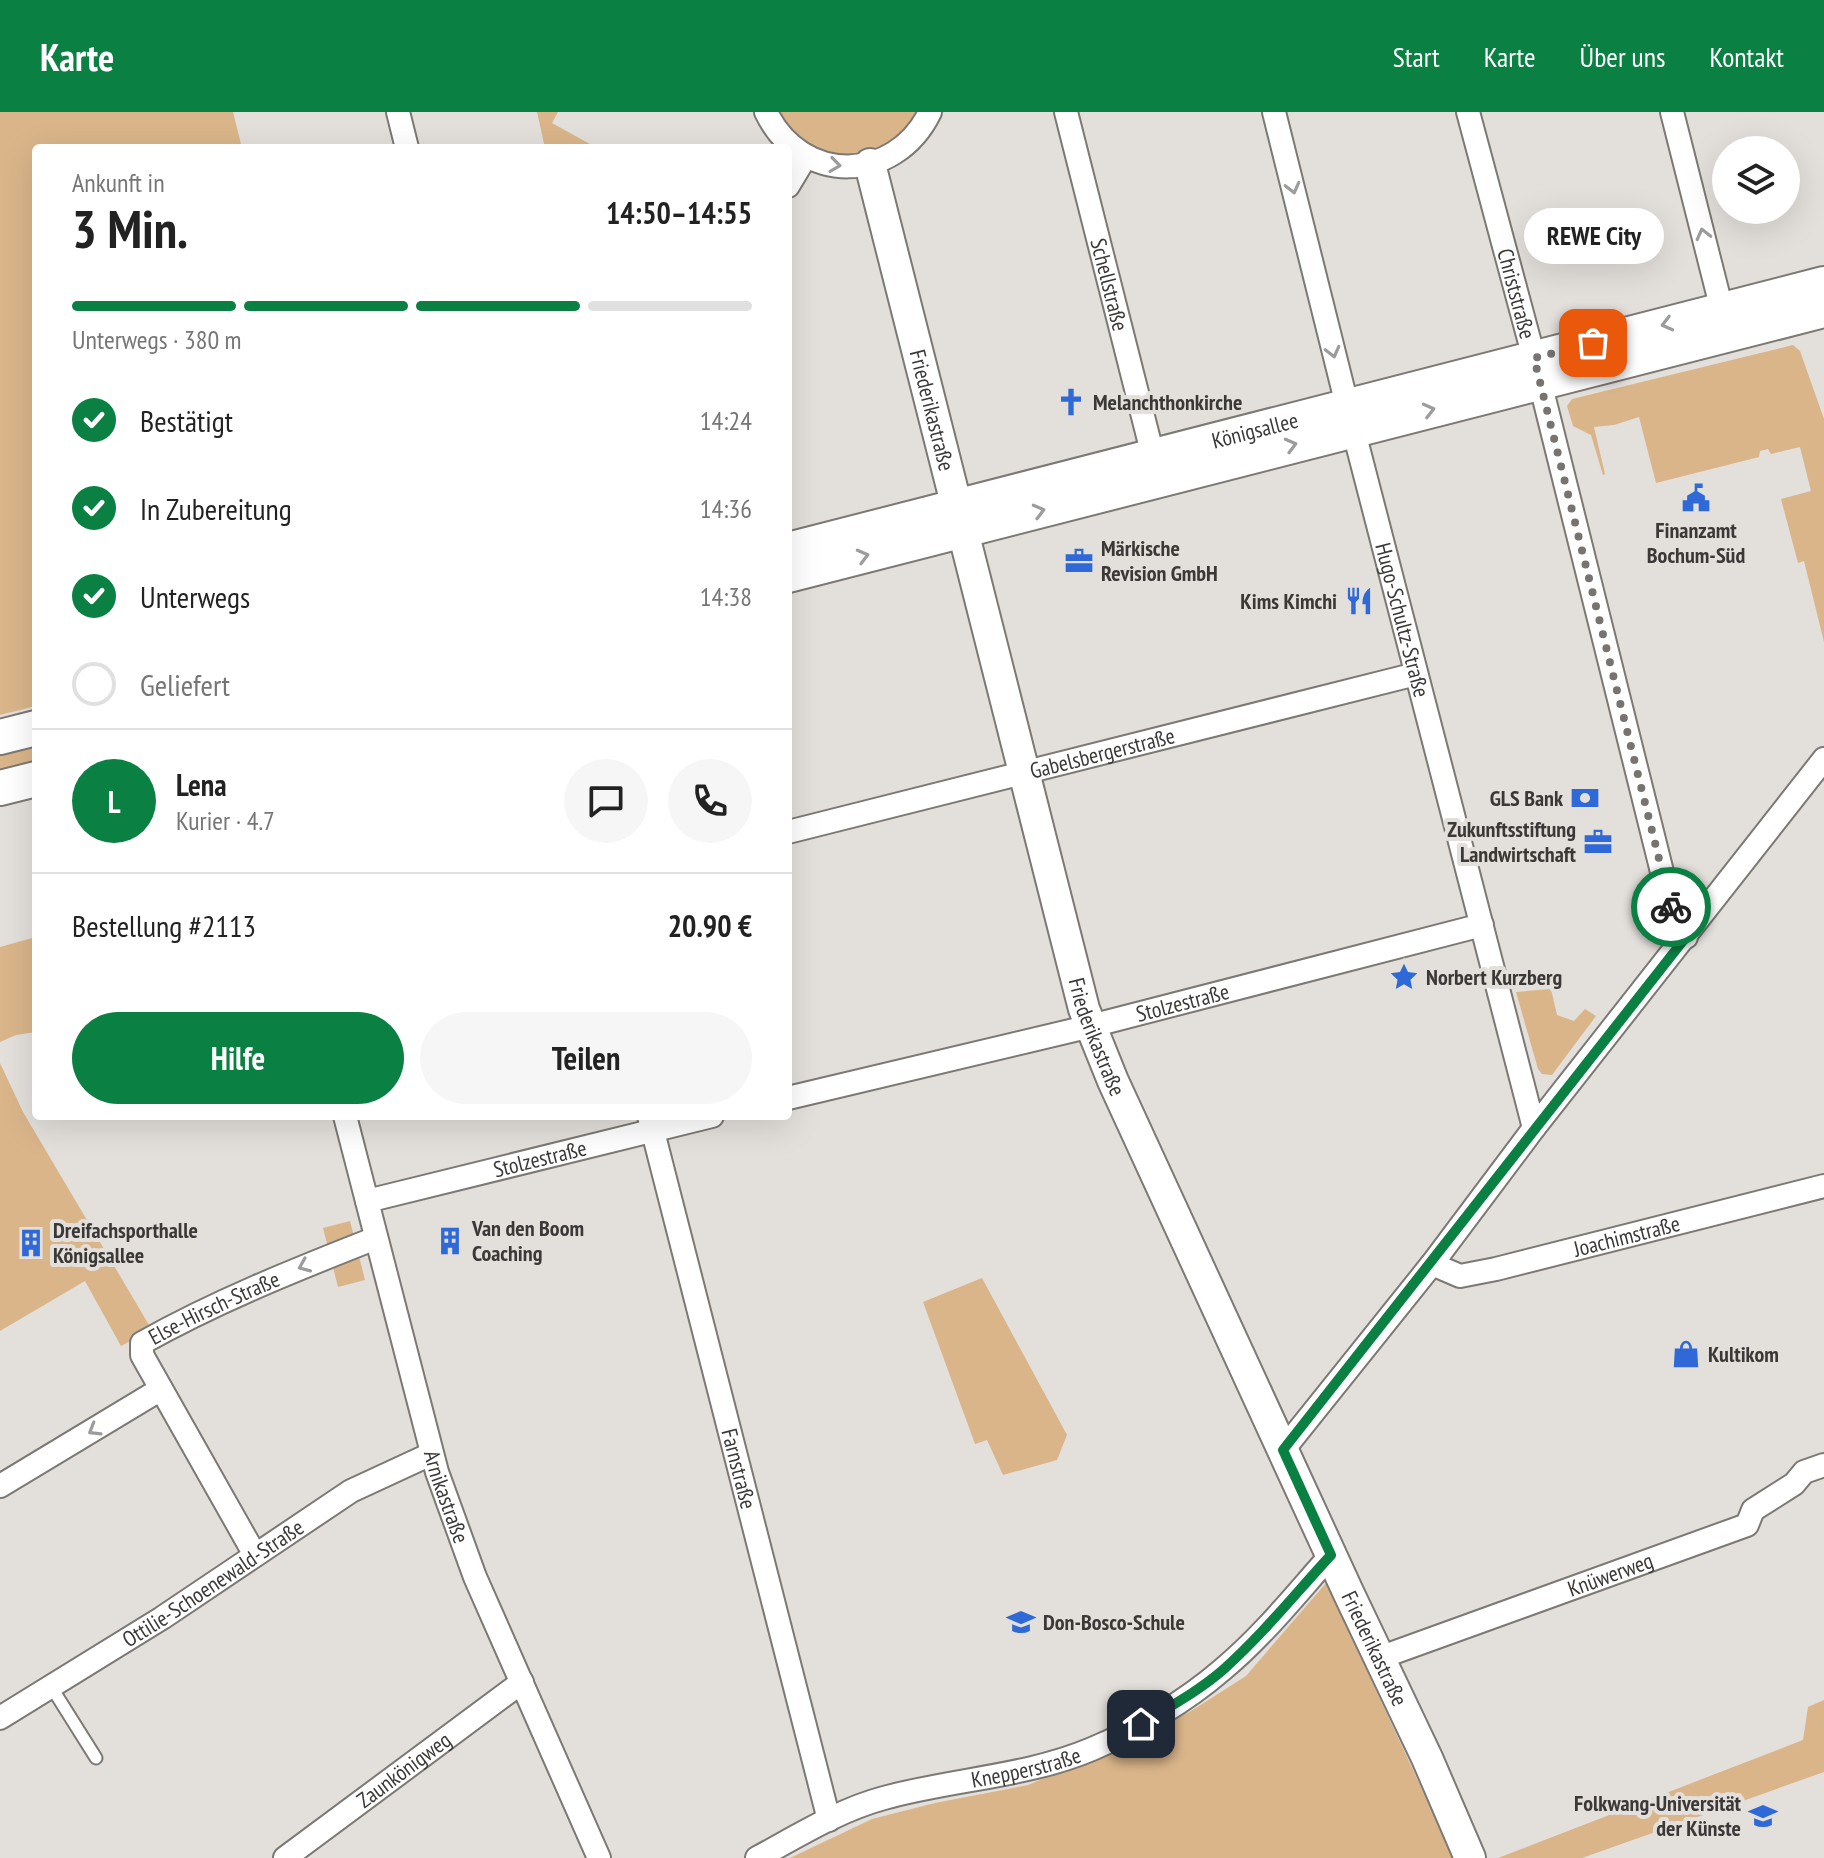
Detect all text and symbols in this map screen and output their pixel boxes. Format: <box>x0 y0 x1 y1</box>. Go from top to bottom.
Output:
text: Karte <box>40 32 114 81</box>
text: Start <box>1393 38 1440 75</box>
text: Karte <box>1484 38 1536 75</box>
text: Über uns <box>1580 38 1665 75</box>
text: Kontakt <box>1709 38 1784 75</box>
map controls <box>1712 136 1800 224</box>
button: layers <box>1712 136 1800 224</box>
one-way arrow <box>828 156 842 173</box>
text: Ankunft in <box>72 166 165 199</box>
one-way arrow <box>1283 180 1300 194</box>
text: 14:50–14:55 <box>606 193 752 232</box>
text: 3 Min. <box>72 195 188 262</box>
callout: REWE City <box>1523 207 1663 263</box>
text: REWE City <box>1547 219 1641 252</box>
one-way arrow <box>1696 228 1713 242</box>
street label: Schellstraße <box>1084 235 1135 334</box>
street label: Christstraße <box>1491 245 1542 342</box>
pin <box>1559 309 1627 377</box>
one-way arrow <box>1660 314 1674 331</box>
icon: bag <box>1571 321 1615 365</box>
text: Unterwegs · 380 m <box>72 323 242 356</box>
one-way arrow <box>1324 345 1341 359</box>
street label: Friederikastraße <box>904 347 961 474</box>
church icon: Melanchthonkirche <box>1056 387 1086 417</box>
place label: Melanchthonkirche <box>1093 388 1242 416</box>
icon: check <box>72 398 116 442</box>
text: Bestätigt <box>140 401 233 440</box>
one-way arrow <box>1421 402 1435 419</box>
text: 14:24 <box>700 404 752 437</box>
street label: Königsallee <box>1209 406 1301 455</box>
one-way arrow <box>1283 438 1297 455</box>
public building icon: Finanzamt Bochum-Süd <box>1681 483 1711 513</box>
icon: check <box>72 486 116 530</box>
text: In Zubereitung <box>140 489 292 528</box>
text: 14:36 <box>700 492 752 525</box>
one-way arrow <box>1032 503 1045 520</box>
place label: Finanzamt Bochum-Süd <box>1647 516 1745 569</box>
place label: Märkische Revision GmbH <box>1101 534 1218 587</box>
street label: Hugo-Schultz-Straße <box>1369 540 1436 700</box>
office icon: Märkische Revision GmbH <box>1064 546 1094 576</box>
one-way arrow <box>856 548 870 565</box>
icon: check <box>72 574 116 618</box>
text: Unterwegs <box>140 577 250 616</box>
text: 14:38 <box>700 580 752 613</box>
restaurant icon: Kims Kimchi <box>1344 586 1374 616</box>
place label: Kims Kimchi <box>1240 587 1337 615</box>
text: Geliefert <box>140 665 230 704</box>
street label: Gabelsbergerstraße <box>1027 721 1178 785</box>
button: chat <box>564 759 648 843</box>
button: phone <box>668 759 752 843</box>
text: Lena <box>176 765 227 804</box>
text: L <box>108 782 120 821</box>
bank icon: GLS Bank <box>1570 783 1600 813</box>
place label: GLS Bank <box>1490 784 1564 812</box>
text: Kurier · 4.7 <box>176 804 275 837</box>
place label: Zukunftsstiftung Landwirtschaft <box>1447 815 1577 868</box>
office icon: Zukunftsstiftung Landwirtschaft <box>1583 827 1613 857</box>
courier <box>1631 867 1711 947</box>
icon: bike <box>1649 885 1693 929</box>
text: Bestellung #2113 <box>72 906 256 945</box>
text: 20.90 € <box>668 906 752 945</box>
place icon: Norbert Kurzberg <box>1389 962 1419 992</box>
place label: Norbert Kurzberg <box>1426 963 1562 991</box>
street label: Friederikastraße <box>1063 975 1132 1100</box>
street label: Stolzestraße <box>1133 977 1232 1028</box>
button: Hilfe <box>72 1012 404 1104</box>
button: Teilen <box>420 1012 752 1104</box>
street label: Stolzestraße <box>490 1133 589 1183</box>
street label: Joachimstraße <box>1570 1209 1683 1263</box>
place label: Van den Boom Coaching <box>471 1214 584 1267</box>
place label: Dreifachsporthalle Königsallee <box>53 1216 198 1269</box>
building icon: Van den Boom Coaching <box>435 1226 465 1256</box>
building icon: Dreifachsporthalle Königsallee <box>16 1228 46 1258</box>
one-way arrow <box>298 1257 312 1273</box>
street label: Else-Hirsch-Straße <box>144 1265 284 1351</box>
shop icon: Kultikom <box>1671 1339 1701 1369</box>
place label: Kultikom <box>1708 1340 1779 1368</box>
one-way arrow <box>88 1420 103 1435</box>
street label: Farnstraße <box>715 1426 763 1512</box>
street label: Arnikastraße <box>418 1447 476 1547</box>
street label: Ottilie-Schoenewald-Straße <box>117 1513 309 1653</box>
street label: Knüwerweg <box>1564 1546 1657 1603</box>
street label: Friederikastraße <box>1336 1586 1414 1710</box>
school or university icon: Don-Bosco-Schule <box>1006 1607 1036 1637</box>
place label: Don-Bosco-Schule <box>1043 1608 1185 1636</box>
pin <box>1107 1690 1175 1758</box>
icon: home <box>1119 1702 1163 1746</box>
street label: Zaunkönigweg <box>351 1726 456 1814</box>
street label: Knepperstraße <box>969 1741 1085 1794</box>
place label: Folkwang-Universität der Künste <box>1574 1789 1742 1842</box>
school or university icon: Folkwang-Universität der Künste <box>1748 1801 1778 1831</box>

